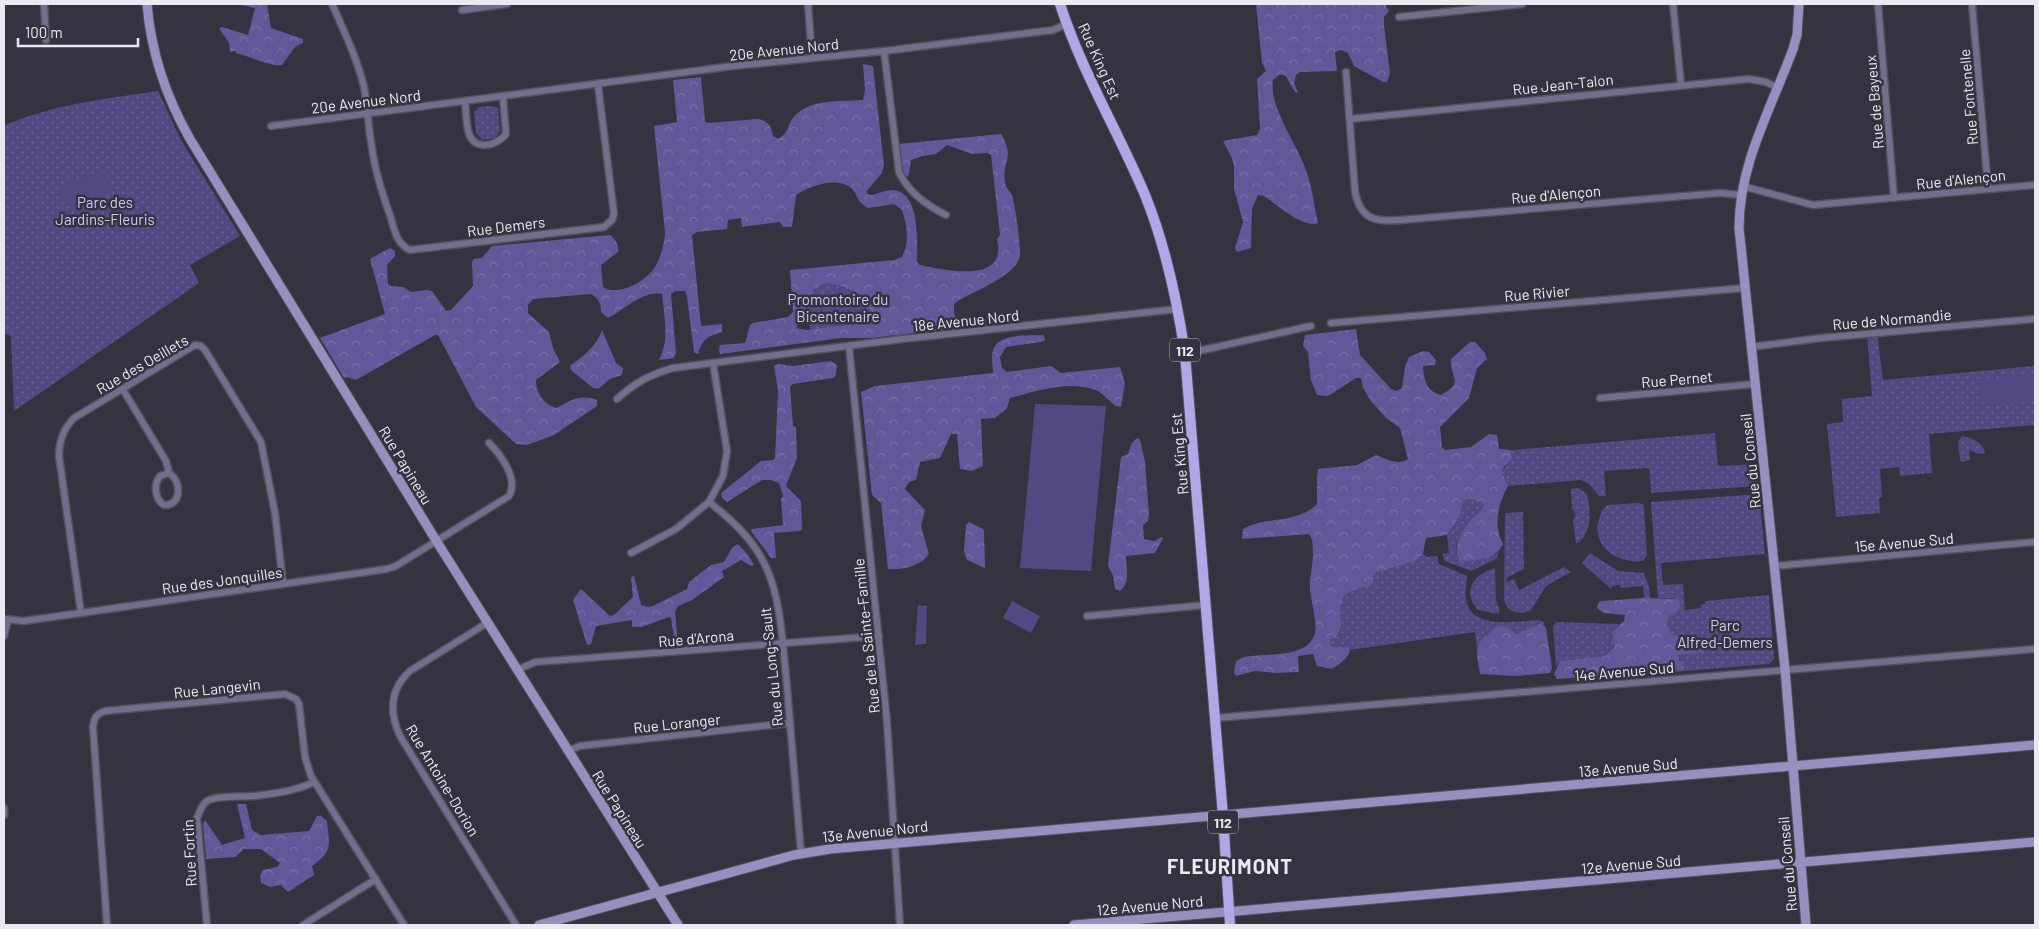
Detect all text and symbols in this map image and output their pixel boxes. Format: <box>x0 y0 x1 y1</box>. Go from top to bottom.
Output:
scale bar <box>18 15 138 47</box>
street label: Rue King Est <box>1075 20 1125 102</box>
text: 100 m <box>25 23 63 41</box>
street label: 20e Avenue Nord <box>728 34 840 64</box>
street label: Rue Fontenelle <box>1955 48 1981 146</box>
street label: Rue de Bayeux <box>1861 54 1887 150</box>
street label: Rue Jean-Talon <box>1512 70 1614 98</box>
street label: 20e Avenue Nord <box>310 85 422 117</box>
street label: Rue d'Alençon <box>1915 165 2007 193</box>
street label: Rue d'Alençon <box>1510 181 1602 207</box>
park label: Parc des Jardins-Fleuris <box>55 193 155 228</box>
street label: Rue Demers <box>466 212 546 240</box>
street label: Rue Rivier <box>1504 281 1571 305</box>
park label: Promontoire du Bicentenaire <box>788 290 888 325</box>
street label: 18e Avenue Nord <box>912 305 1020 335</box>
street label: Rue de Normandie <box>1832 305 1952 333</box>
street label: Rue des Oeillets <box>93 330 191 398</box>
road number: 112 <box>1170 338 1200 362</box>
street label: Rue Pernet <box>1641 367 1713 391</box>
street label: Rue King Est <box>1166 412 1192 496</box>
street label: Rue du Conseil <box>1736 413 1764 509</box>
street label: Rue Papineau <box>376 422 436 508</box>
street label: 15e Avenue Sud <box>1854 529 1954 555</box>
street label: Rue de la Sainte-Famille <box>849 558 883 714</box>
street label: Rue des Jonquilles <box>161 563 283 597</box>
street label: Rue du Long-Sault <box>756 607 786 727</box>
park label: Parc Alfred-Demers <box>1677 616 1773 651</box>
street label: Rue d'Arona <box>657 626 735 650</box>
street label: 14e Avenue Sud <box>1573 658 1675 684</box>
street label: Rue Langevin <box>173 674 261 702</box>
street label: Rue Loranger <box>633 709 722 737</box>
street label: Rue Antoine-Dorion <box>402 721 484 839</box>
street label: 13e Avenue Sud <box>1578 754 1678 780</box>
street label: Rue Papineau <box>589 767 651 851</box>
road number: 112 <box>1208 810 1238 834</box>
street label: 13e Avenue Nord <box>821 816 929 846</box>
street label: Rue du Conseil <box>1774 816 1800 912</box>
street label: Rue Fortin <box>178 819 200 887</box>
street label: 12e Avenue Sud <box>1580 851 1682 877</box>
district label: FLEURIMONT <box>1167 854 1293 878</box>
street label: 12e Avenue Nord <box>1096 891 1204 919</box>

